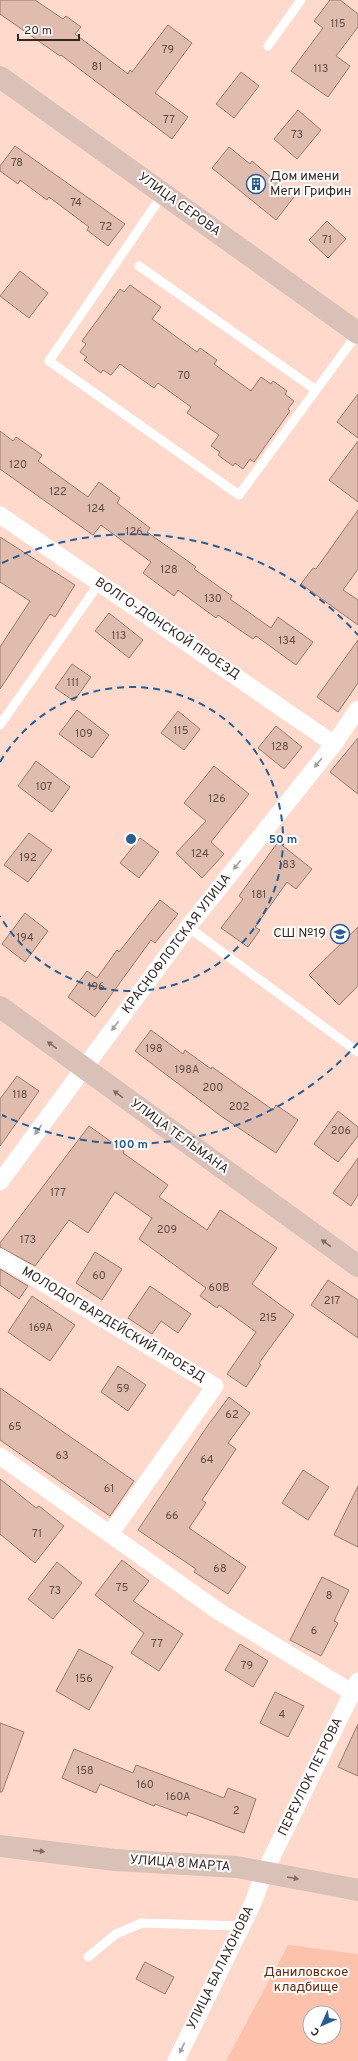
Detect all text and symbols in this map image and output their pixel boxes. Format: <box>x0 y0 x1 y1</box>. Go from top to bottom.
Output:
scale bar <box>18 16 79 42</box>
house number: 115 <box>330 17 346 31</box>
text: 20 m <box>24 23 52 39</box>
house number: 79 <box>162 43 174 57</box>
house number: 81 <box>92 60 102 74</box>
house number: 113 <box>314 62 328 76</box>
house number: 77 <box>163 113 175 127</box>
house number: 73 <box>291 128 303 142</box>
house number: 78 <box>11 156 23 170</box>
place label: Дом имени Меги Грифин <box>270 169 351 200</box>
street label: УЛИЦА СЕРОВА <box>135 170 224 240</box>
building icon: Дом имени Меги Грифин <box>245 173 267 195</box>
house number: 74 <box>70 196 82 210</box>
house number: 72 <box>100 220 112 234</box>
house number: 71 <box>322 233 332 247</box>
house number: 70 <box>178 369 190 383</box>
house number: 120 <box>9 458 27 472</box>
house number: 122 <box>49 485 67 499</box>
house number: 124 <box>87 502 105 516</box>
house number: 126 <box>125 525 143 539</box>
house number: 128 <box>160 563 178 577</box>
street label: ВОЛГО-ДОНСКОЙ ПРОЕЗД <box>92 573 244 683</box>
house number: 130 <box>204 592 222 606</box>
house number: 113 <box>112 629 126 643</box>
house number: 134 <box>278 634 296 648</box>
house number: 111 <box>67 676 79 690</box>
house number: 115 <box>173 724 189 738</box>
house number: 109 <box>75 727 93 741</box>
house number: 128 <box>271 740 289 754</box>
one-way arrow <box>314 758 323 769</box>
house number: 107 <box>36 780 53 794</box>
house number: 126 <box>208 792 226 806</box>
centre of rings <box>124 832 138 846</box>
text: 50 m <box>269 832 297 848</box>
house number: 124 <box>191 847 209 861</box>
house number: 192 <box>19 851 37 865</box>
house number: 183 <box>278 858 296 872</box>
one-way arrow <box>233 860 242 871</box>
street label: КРАСНОФЛОТСКАЯ УЛИЦА <box>119 871 235 1017</box>
house number: 181 <box>252 888 266 902</box>
school or university icon: СШ №19 <box>329 923 351 945</box>
place label: СШ №19 <box>273 926 326 942</box>
house number: 194 <box>16 931 34 945</box>
house number: 196 <box>87 980 105 994</box>
one-way arrow <box>111 1020 119 1031</box>
one-way arrow <box>47 1042 57 1050</box>
house number: 198 <box>145 1042 163 1056</box>
house number: 198А <box>175 1063 199 1077</box>
house number: 200 <box>203 1081 223 1095</box>
house number: 118 <box>13 1088 27 1102</box>
one-way arrow <box>113 1090 124 1098</box>
street label: УЛИЦА ТЕЛЬМАНА <box>127 1096 231 1178</box>
house number: 202 <box>229 1100 249 1114</box>
house number: 206 <box>331 1124 351 1138</box>
one-way arrow <box>34 1125 42 1136</box>
text: 100 m <box>114 1137 148 1153</box>
house number: 177 <box>50 1186 66 1200</box>
house number: 209 <box>157 1223 177 1237</box>
house number: 173 <box>20 1233 36 1247</box>
one-way arrow <box>321 1239 332 1247</box>
street label: МОЛОДОГВАРДЕЙСКИЙ ПРОЕЗД <box>18 1262 209 1386</box>
house number: 60 <box>92 1269 106 1283</box>
house number: 60В <box>209 1281 229 1295</box>
house number: 217 <box>324 1294 341 1308</box>
house number: 215 <box>259 1311 277 1325</box>
house number: 169А <box>29 1321 53 1335</box>
house number: 59 <box>116 1382 130 1396</box>
house number: 62 <box>225 1408 239 1422</box>
house number: 65 <box>8 1420 22 1434</box>
house number: 63 <box>55 1449 69 1463</box>
house number: 64 <box>200 1453 214 1467</box>
house number: 61 <box>104 1482 114 1496</box>
house number: 66 <box>165 1509 179 1523</box>
house number: 71 <box>32 1527 42 1541</box>
house number: 68 <box>213 1562 227 1576</box>
house number: 75 <box>116 1581 128 1595</box>
house number: 73 <box>49 1584 61 1598</box>
house number: 8 <box>326 1589 332 1603</box>
house number: 6 <box>311 1624 317 1638</box>
house number: 77 <box>151 1637 163 1651</box>
house number: 79 <box>241 1659 253 1673</box>
house number: 156 <box>75 1672 93 1686</box>
house number: 4 <box>279 1708 286 1722</box>
street label: ПЕРЕУЛОК ПЕТРОВА <box>275 1715 347 1839</box>
house number: 158 <box>76 1764 94 1778</box>
house number: 160 <box>136 1778 154 1792</box>
house number: 160А <box>166 1790 190 1804</box>
house number: 2 <box>233 1804 239 1818</box>
one-way arrow <box>33 1848 45 1855</box>
street label: УЛИЦА 8 МАРТА <box>129 1853 231 1876</box>
one-way arrow <box>287 1875 299 1881</box>
street label: УЛИЦА БАЛАХОНОВА <box>184 1903 258 2032</box>
park label: Даниловское кладбище <box>264 1965 348 1996</box>
north arrow <box>302 2005 342 2045</box>
text: С <box>308 2024 323 2039</box>
one-way arrow <box>179 2042 185 2053</box>

